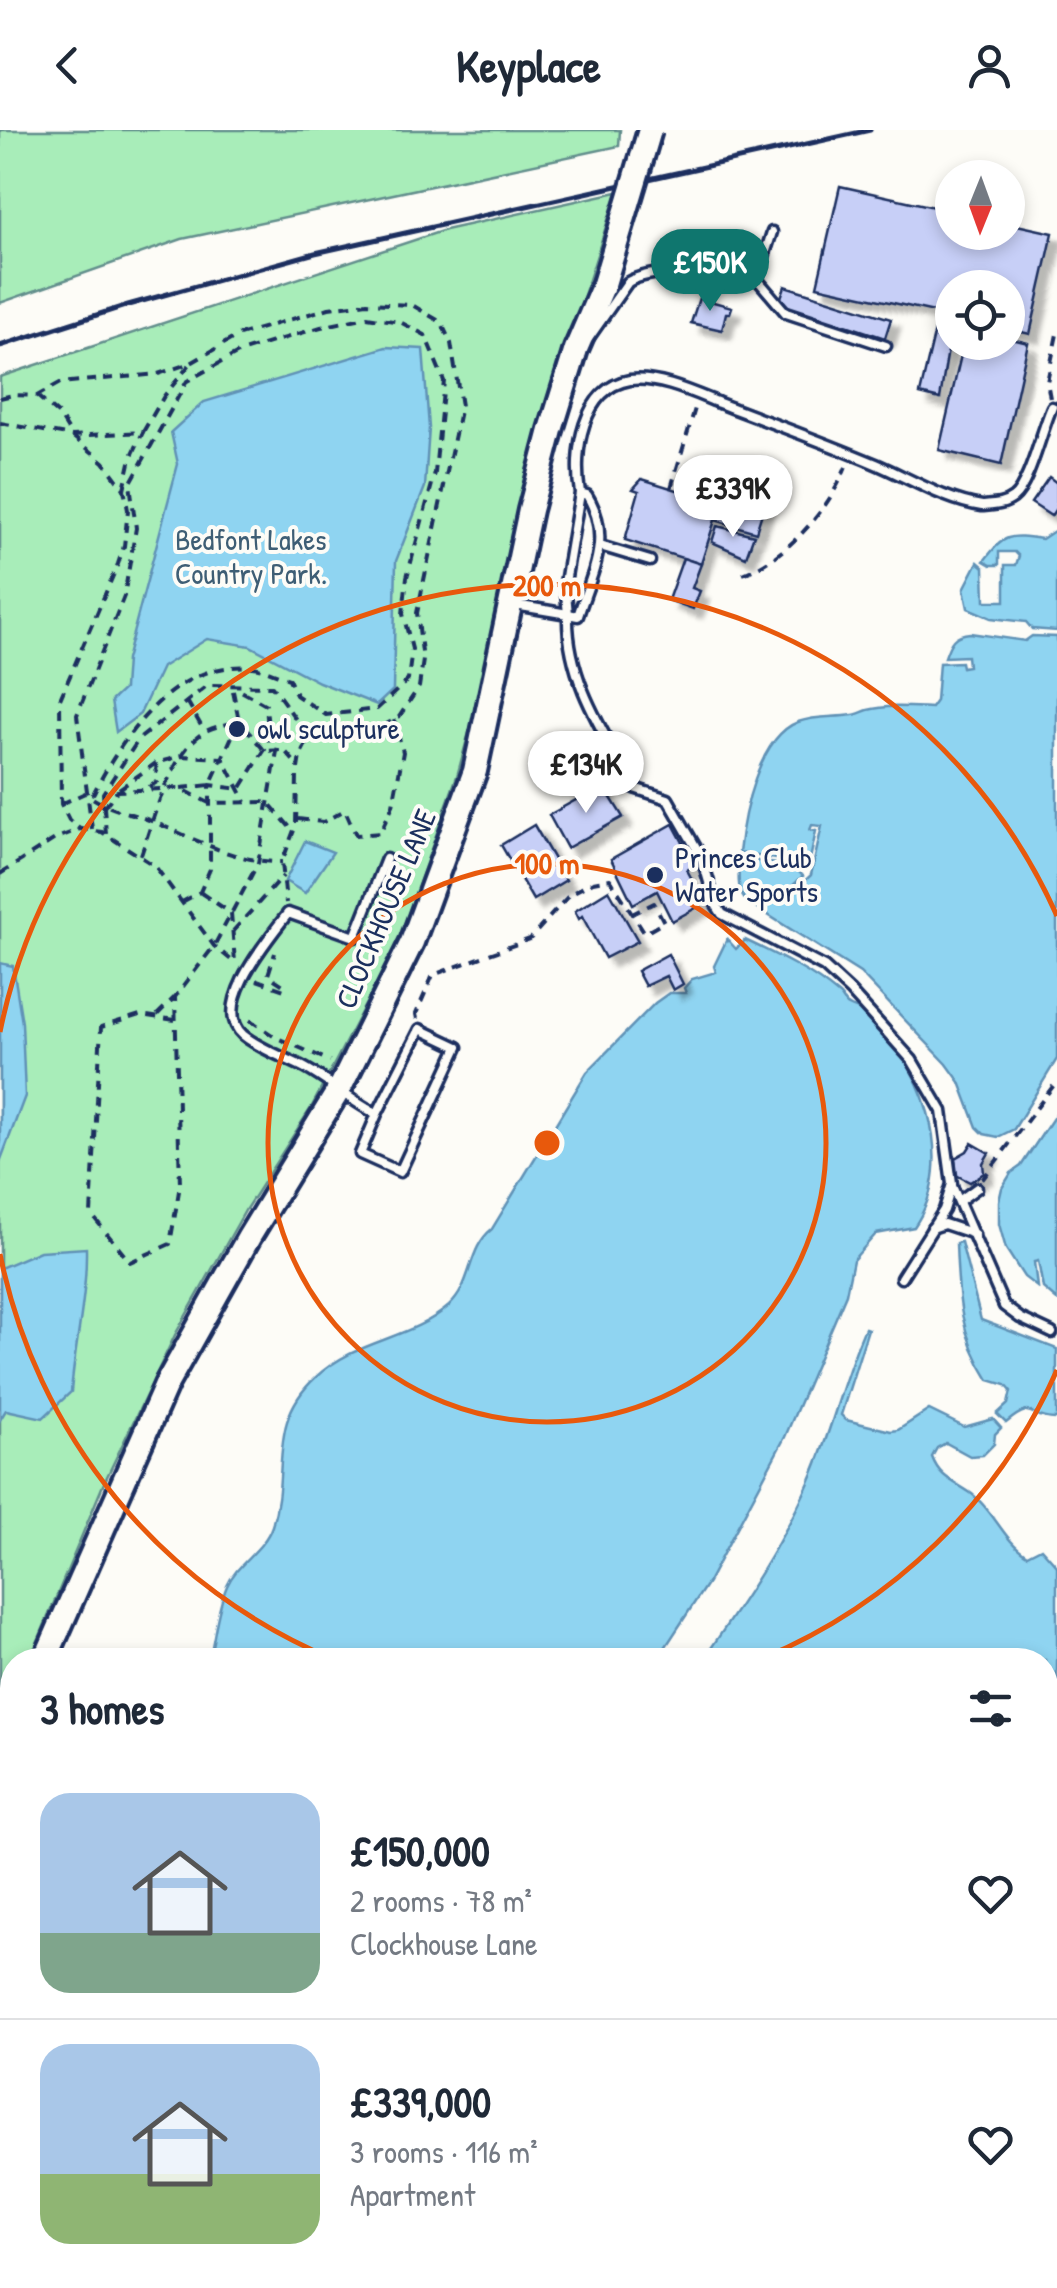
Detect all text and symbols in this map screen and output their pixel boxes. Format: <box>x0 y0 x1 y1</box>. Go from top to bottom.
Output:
text: Keyplace <box>456 35 601 96</box>
icon: back <box>40 38 95 93</box>
icon: person <box>962 38 1017 93</box>
north arrow <box>935 160 1025 250</box>
map controls <box>935 160 1025 360</box>
pin: £150K <box>640 229 780 314</box>
text: £150K <box>673 240 747 283</box>
button: locate <box>935 270 1025 360</box>
pin: £339K <box>663 455 803 540</box>
text: £339K <box>696 466 770 509</box>
park label: Bedfont Lakes Country Park. <box>175 519 327 593</box>
text: 200 m <box>513 565 581 605</box>
place label: owl sculpture <box>257 708 400 748</box>
marker: owl sculpture <box>226 718 248 740</box>
pin: £134K <box>516 731 656 816</box>
text: £134K <box>550 742 622 785</box>
street label: CLOCKHOUSE LANE <box>325 803 445 1014</box>
place label: Princes Club Water Sports <box>675 837 818 911</box>
text: 100 m <box>514 843 580 883</box>
marker: Princes Club Water Sports <box>644 864 666 886</box>
centre of rings <box>529 1125 565 1161</box>
text: 3 homes <box>40 1680 165 1737</box>
icon: filters <box>963 1681 1018 1736</box>
text: £150,000 <box>350 1822 490 1879</box>
icon: home <box>120 1833 240 1953</box>
icon: heart <box>963 1866 1018 1921</box>
text: 2 rooms · 78 m² <box>350 1879 532 1922</box>
text: Clockhouse Lane <box>350 1922 538 1965</box>
text: £339,000 <box>350 2073 491 2130</box>
icon: home <box>120 2084 240 2204</box>
icon: heart <box>963 2117 1018 2172</box>
text: 3 rooms · 116 m² <box>350 2130 538 2173</box>
text: Apartment <box>350 2173 475 2216</box>

